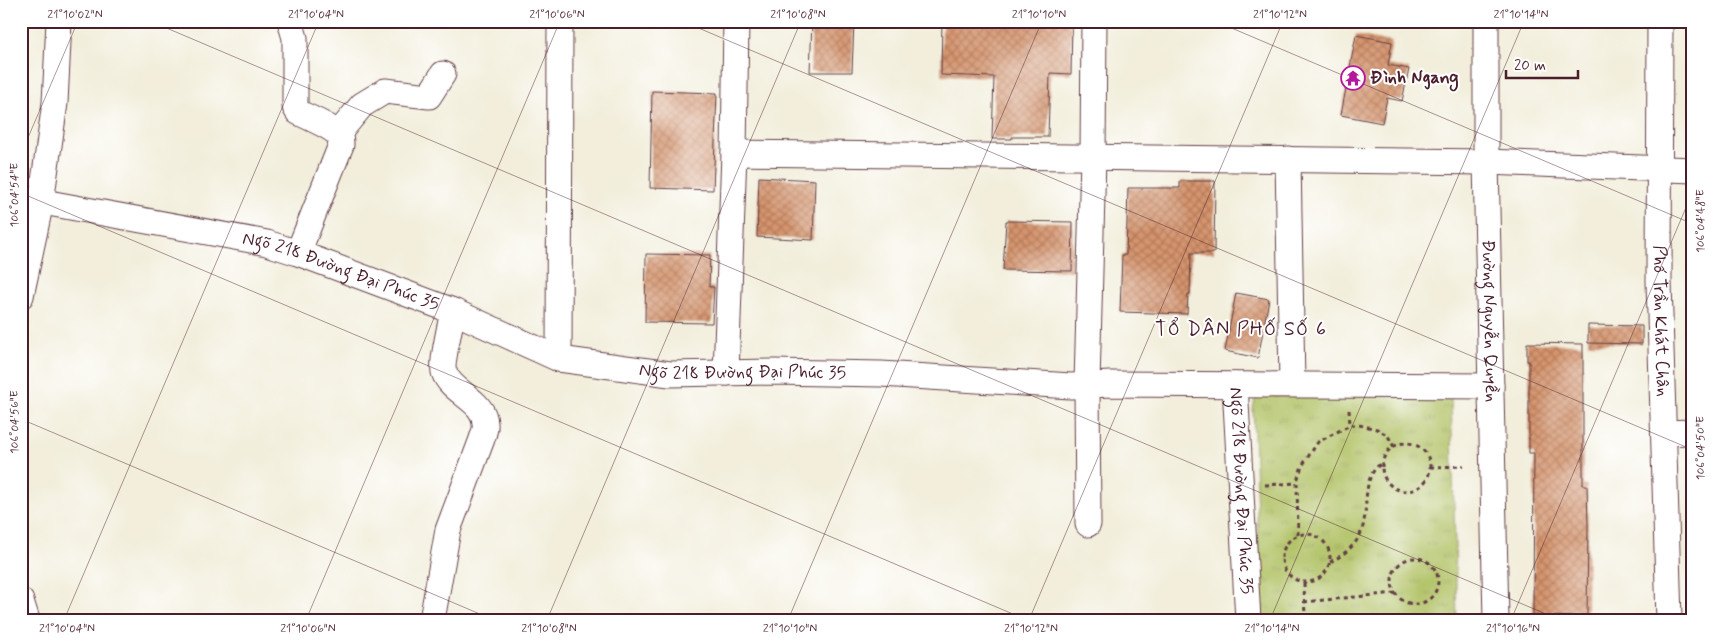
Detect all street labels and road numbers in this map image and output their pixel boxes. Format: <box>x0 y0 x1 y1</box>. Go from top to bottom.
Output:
street label: Ngõ 218 Đường Đại Phúc 35 <box>240 227 443 317</box>
street label: Đường Nguyễn Quyền <box>1475 239 1503 402</box>
street label: Phố Trần Khát Chân <box>1647 245 1674 397</box>
street label: Ngõ 218 Đường Đại Phúc 35 <box>637 358 846 387</box>
street label: Ngõ 218 Đường Đại Phúc 35 <box>1222 387 1259 595</box>

